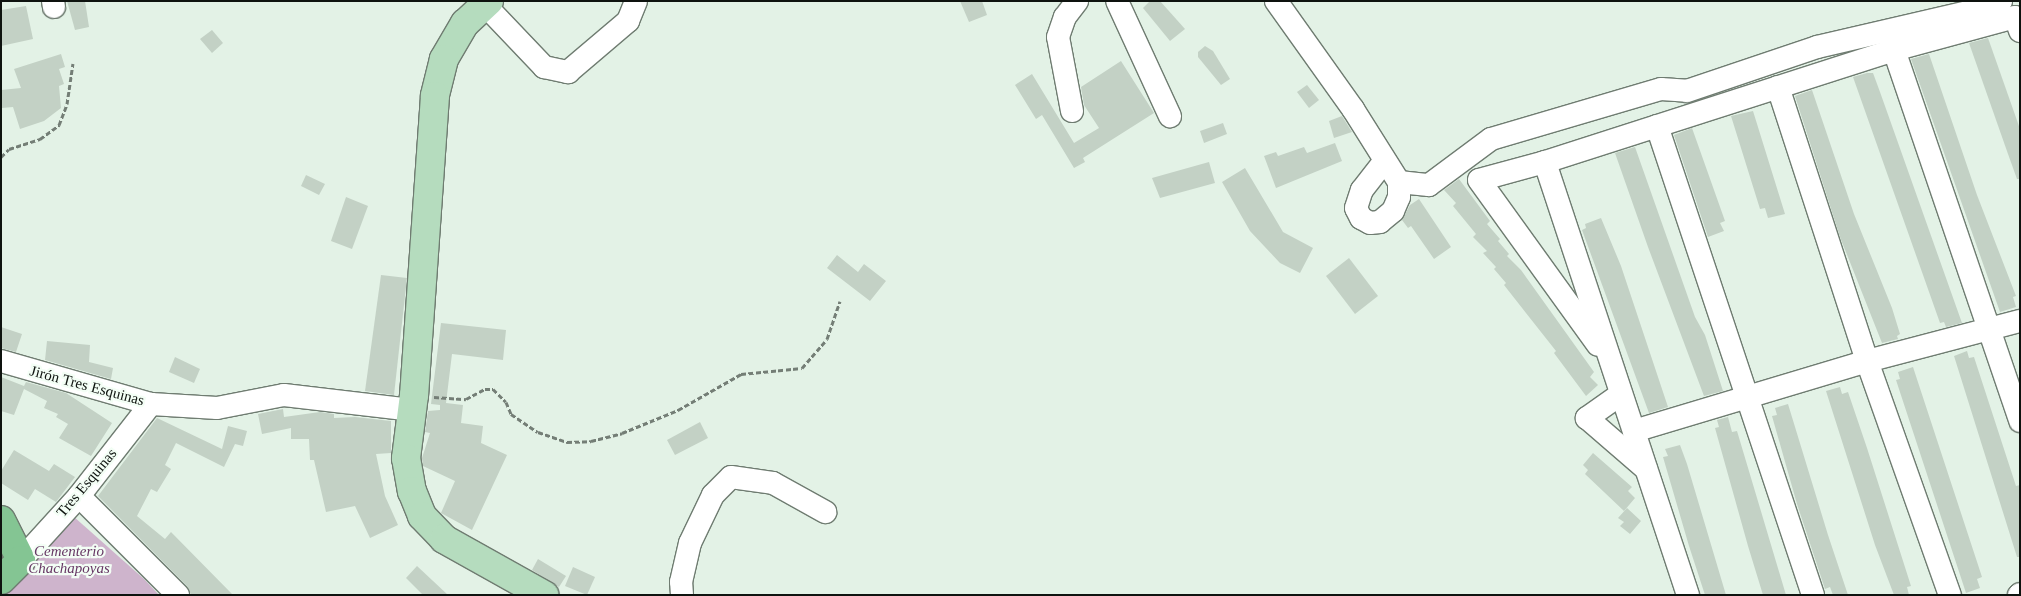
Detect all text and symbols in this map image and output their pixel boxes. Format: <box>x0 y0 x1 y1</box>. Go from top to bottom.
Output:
street label: Jirón Tres Esquinas <box>28 362 146 410</box>
street label: Tres Esquinas <box>53 445 121 521</box>
park label: Cementerio Chachapoyas <box>28 542 110 577</box>

